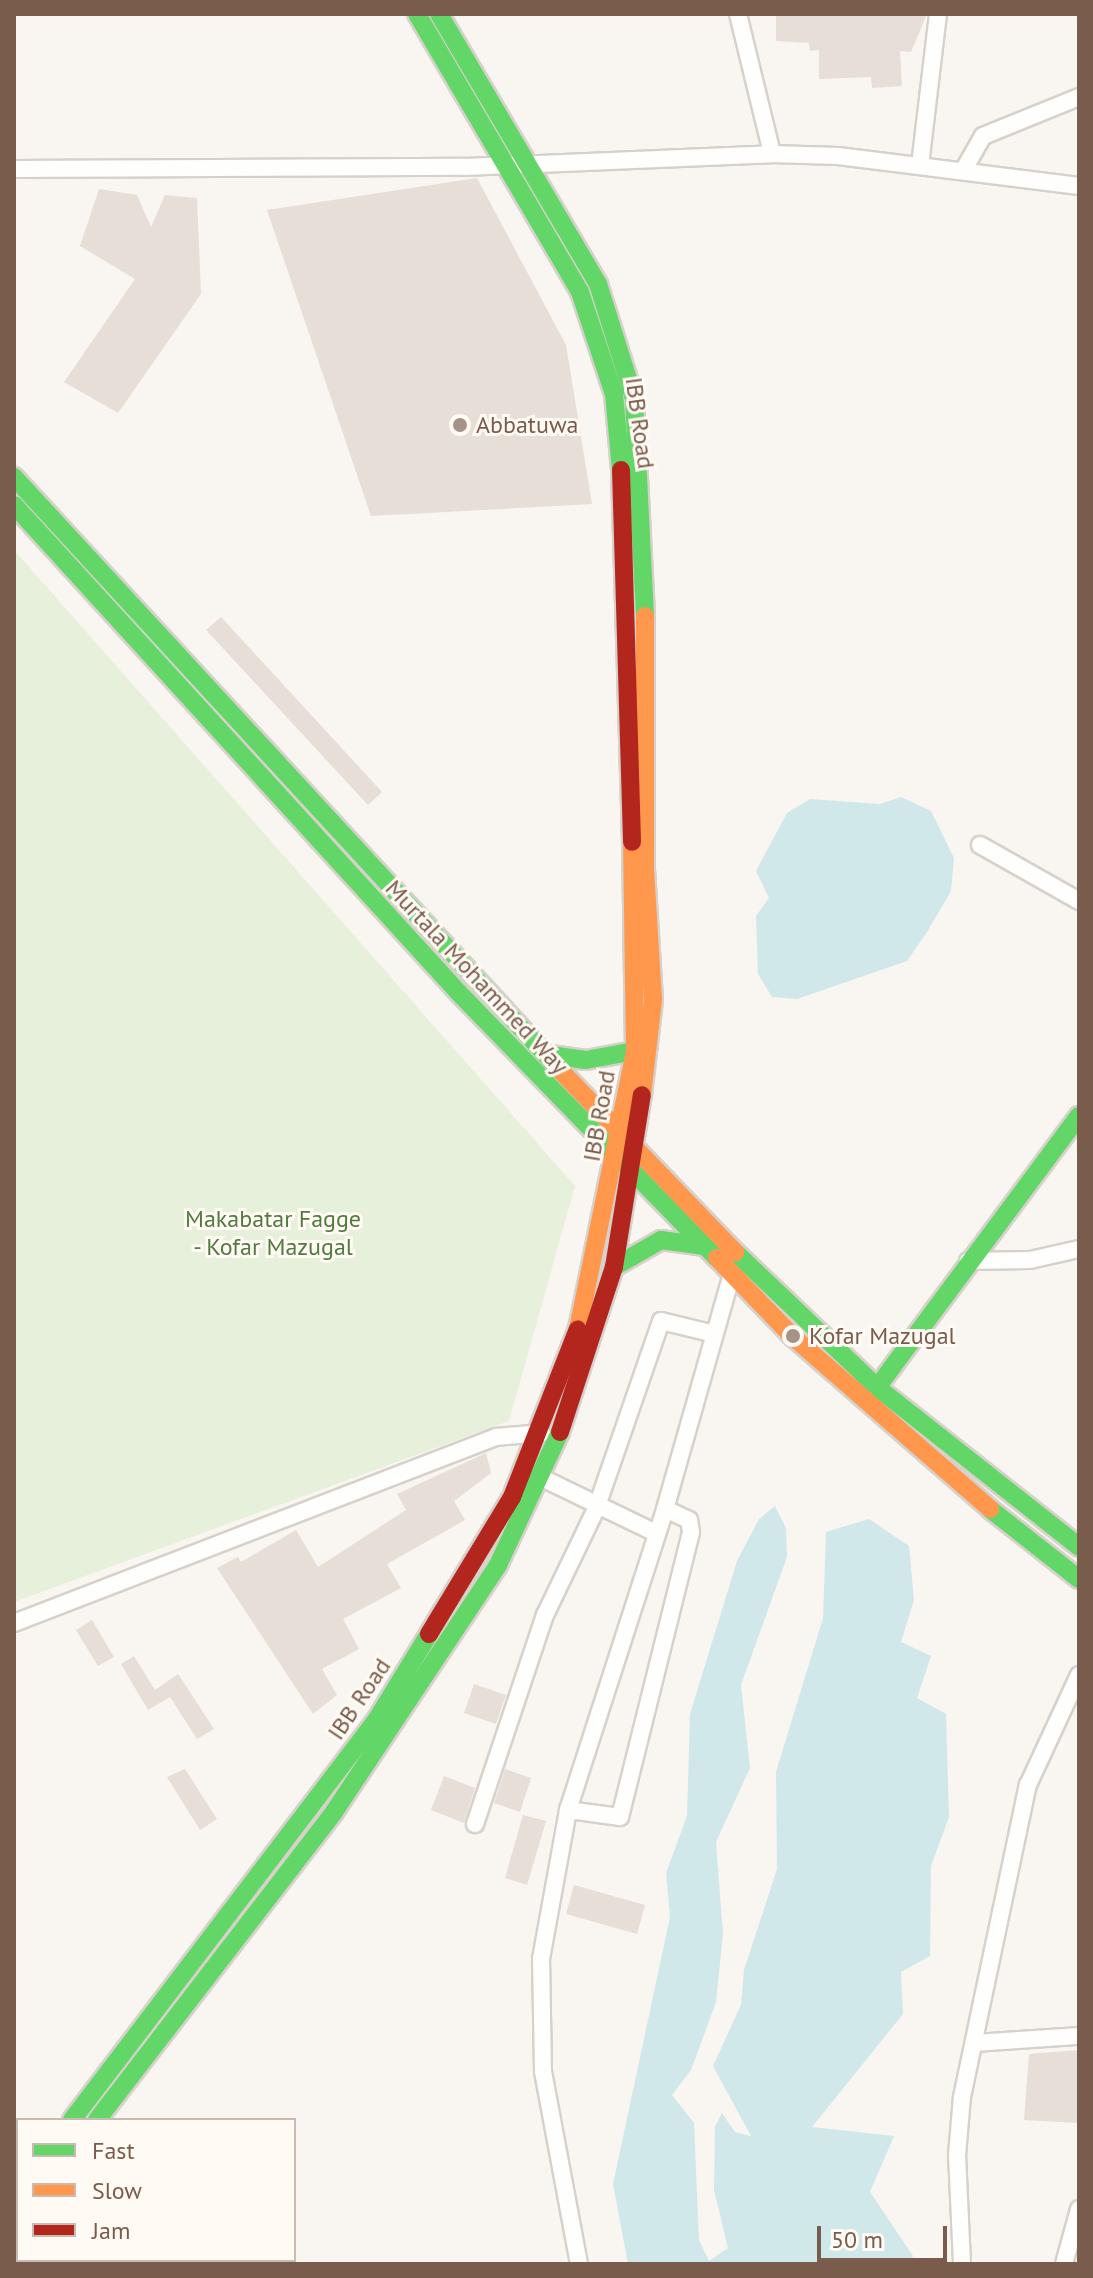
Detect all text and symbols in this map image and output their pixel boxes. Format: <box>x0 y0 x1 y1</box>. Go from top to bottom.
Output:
street label: IBB Road <box>619 375 661 471</box>
place label: Abbatuwa <box>476 411 578 439</box>
marker: Abbatuwa <box>451 416 469 434</box>
street label: Murtala Mohammed Way <box>379 874 575 1080</box>
street label: IBB Road <box>577 1068 621 1164</box>
park label: Makabatar Fagge - Kofar Mazugal <box>185 1205 361 1261</box>
place label: Kofar Mazugal <box>809 1322 956 1350</box>
marker: Kofar Mazugal <box>784 1327 802 1345</box>
street label: IBB Road <box>321 1653 397 1745</box>
legend <box>16 2118 296 2262</box>
text: Fast <box>92 2135 135 2166</box>
text: Slow <box>92 2175 142 2206</box>
scale bar <box>821 2210 951 2260</box>
text: Jam <box>92 2215 130 2246</box>
text: 50 m <box>831 2224 883 2255</box>

